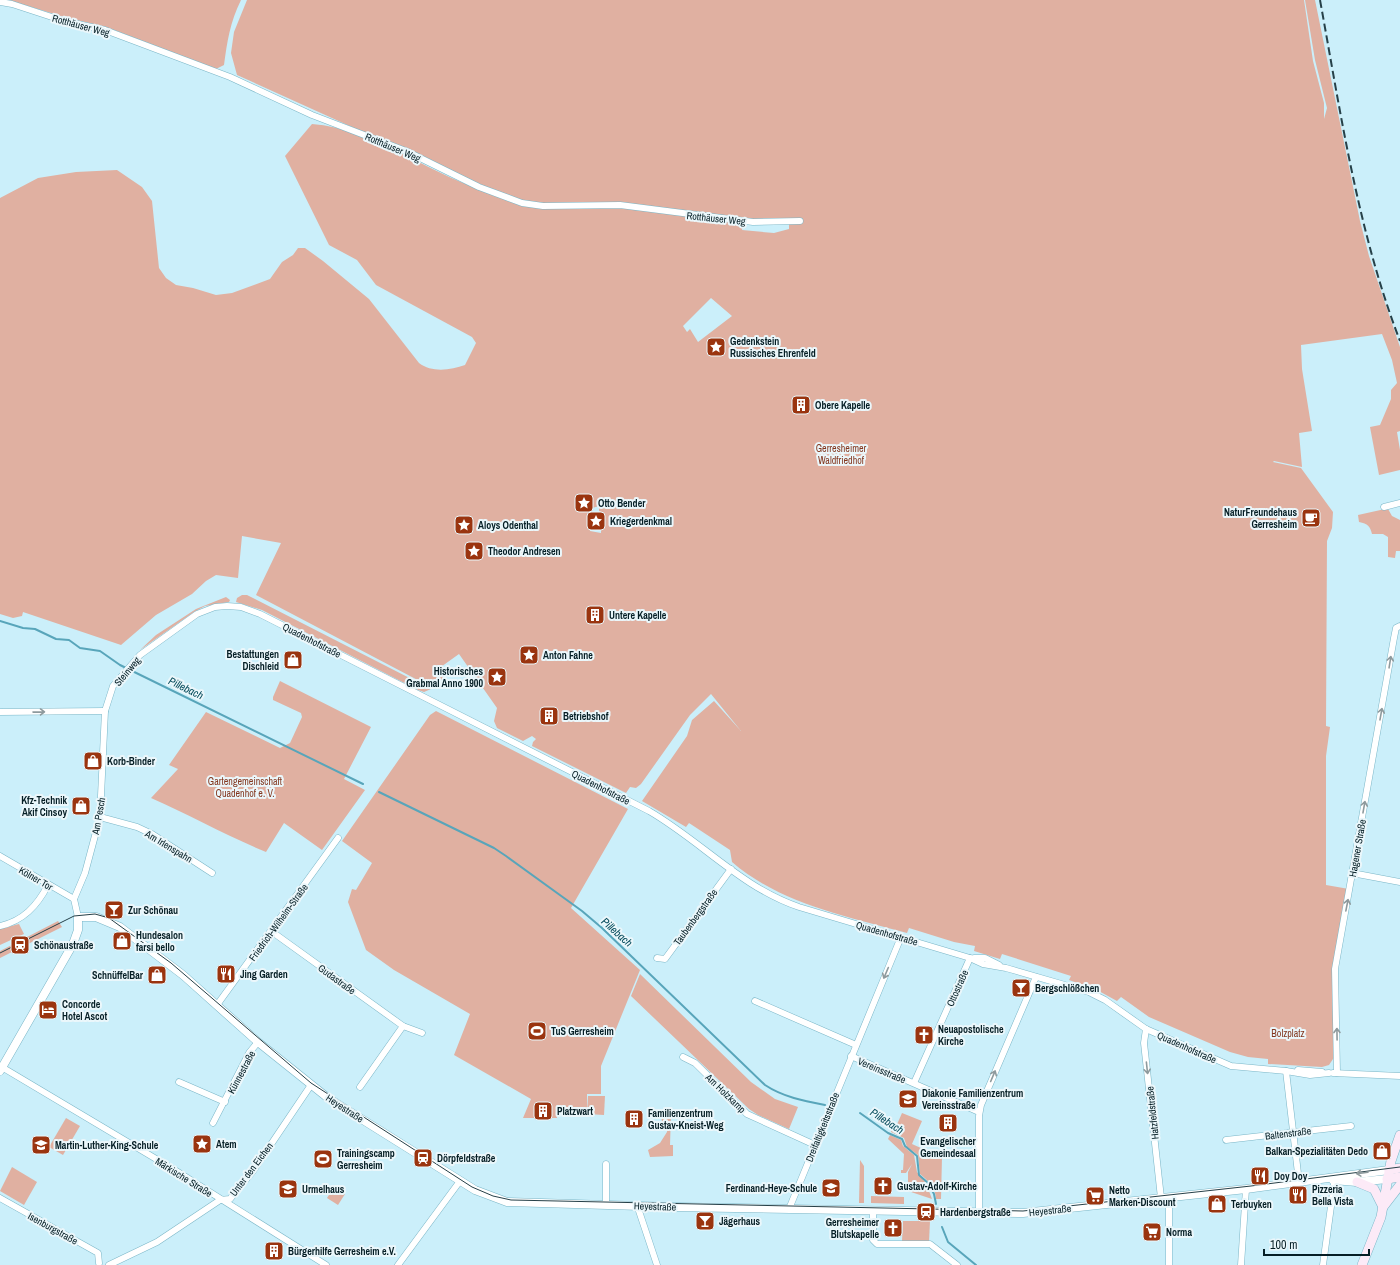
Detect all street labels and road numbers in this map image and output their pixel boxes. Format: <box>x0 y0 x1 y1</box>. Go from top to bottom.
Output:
street label: Rotthäuser Weg <box>51 12 112 40</box>
street label: Rotthäuser Weg <box>363 130 423 165</box>
street label: Rotthäuser Weg <box>686 209 746 228</box>
street label: Quadenhofstraße <box>280 620 344 661</box>
street label: Steinweg <box>111 654 144 689</box>
street label: Quadenhofstraße <box>569 767 633 808</box>
street label: Am Pesch <box>89 797 108 837</box>
street label: Hagener Straße <box>1346 818 1369 878</box>
street label: Am Irlenspahn <box>142 827 195 866</box>
street label: Kölner Tor <box>16 863 55 894</box>
street label: Friedrich-Wilhelm-Straße <box>246 881 311 964</box>
street label: Taubenbergstraße <box>671 886 721 948</box>
street label: Quadenhofstraße <box>854 918 920 949</box>
street label: Gudastraße <box>315 961 358 998</box>
street label: Ottostraße <box>944 967 971 1009</box>
street label: Quadenhofstraße <box>1155 1029 1219 1067</box>
street label: Künnestraße <box>225 1048 258 1096</box>
street label: Vereinsstraße <box>856 1055 908 1087</box>
street label: Am Holzkamp <box>702 1070 749 1116</box>
street label: Hatzfeldstraße <box>1143 1085 1162 1140</box>
street label: Dreifaltigkeitsstraße <box>803 1090 842 1164</box>
street label: Heyestraße <box>323 1091 366 1126</box>
street label: Baltenstraße <box>1264 1124 1312 1143</box>
street label: Unter den Eichen <box>227 1140 276 1199</box>
street label: Märkische Straße <box>153 1155 215 1200</box>
street label: Heyestraße <box>634 1199 677 1214</box>
street label: Heyestraße <box>1028 1202 1072 1219</box>
street label: Isenburgstraße <box>25 1209 80 1248</box>

